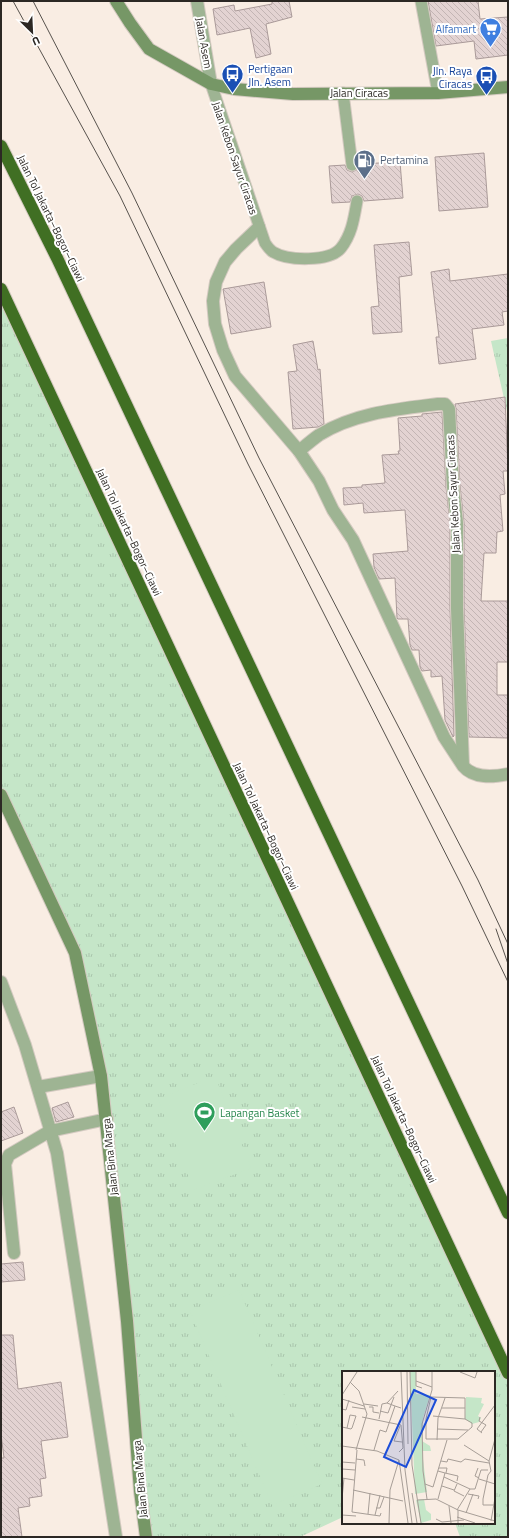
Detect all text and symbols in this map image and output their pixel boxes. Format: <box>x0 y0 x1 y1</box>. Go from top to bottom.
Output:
north arrow <box>12 12 52 52</box>
street label: Jalan Asem <box>192 16 216 70</box>
supermarket icon: Alfamart <box>478 16 504 49</box>
place label: Alfamart <box>435 21 476 37</box>
text: U <box>30 32 43 50</box>
place label: Pertigaan Jln. Asem <box>248 61 293 90</box>
bus stop icon: Pertigaan Jln. Asem <box>220 62 246 95</box>
place label: Jln. Raya Ciracas <box>433 63 472 92</box>
bus stop icon: Jln. Raya Ciracas <box>474 64 500 97</box>
street label: Jalan Ciracas <box>330 85 388 101</box>
street label: Jalan Kebon Sayur Ciracas <box>208 99 262 217</box>
fuel station icon: Pertamina <box>352 147 378 180</box>
street label: Jalan Tol Jakarta–Bogor–Ciawi <box>13 152 89 284</box>
place label: Pertamina <box>380 152 429 168</box>
street label: Jalan Kebon Sayur Ciracas <box>442 434 464 554</box>
street label: Jalan Tol Jakarta–Bogor–Ciawi <box>92 466 166 598</box>
street label: Jalan Tol Jakarta–Bogor–Ciawi <box>229 760 303 892</box>
street label: Jalan Tol Jakarta–Bogor–Ciawi <box>367 1053 441 1185</box>
sports icon: Lapangan Basket <box>192 1100 218 1133</box>
place label: Lapangan Basket <box>220 1105 300 1121</box>
street label: Jalan Bina Marga <box>98 1117 122 1196</box>
inset map <box>342 1371 495 1524</box>
street label: Jalan Bina Marga <box>129 1439 151 1518</box>

